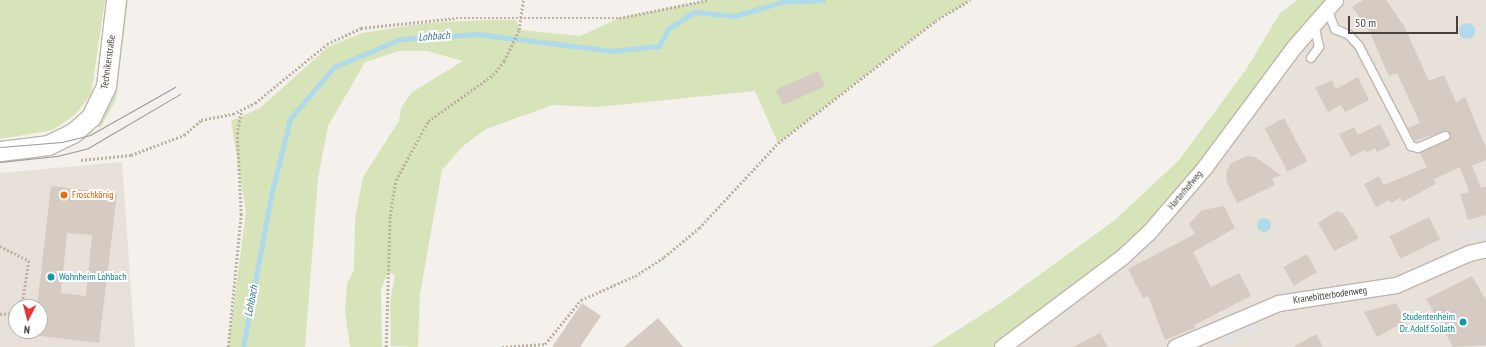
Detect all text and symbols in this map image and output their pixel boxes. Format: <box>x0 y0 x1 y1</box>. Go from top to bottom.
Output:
scale bar <box>1350 8 1460 34</box>
text: 50 m <box>1355 15 1376 30</box>
water label: Lohbach <box>418 28 450 44</box>
street label: Technikerstraße <box>98 34 118 90</box>
street label: Harterhofweg <box>1165 168 1205 212</box>
place label: Froschkönig <box>72 189 114 201</box>
marker: Froschkönig <box>59 190 69 200</box>
place label: Wohnheim Lohbach <box>59 271 127 283</box>
marker: Wohnheim Lohbach <box>46 272 56 282</box>
water label: Lohbach <box>242 284 260 318</box>
street label: Kranebitterbodenweg <box>1292 284 1368 306</box>
north arrow <box>8 299 48 339</box>
place label: Studentenheim Dr. Adolf Sollath <box>1399 310 1455 334</box>
marker: Studentenheim Dr. Adolf Sollath <box>1458 317 1468 327</box>
text: N <box>23 323 31 337</box>

